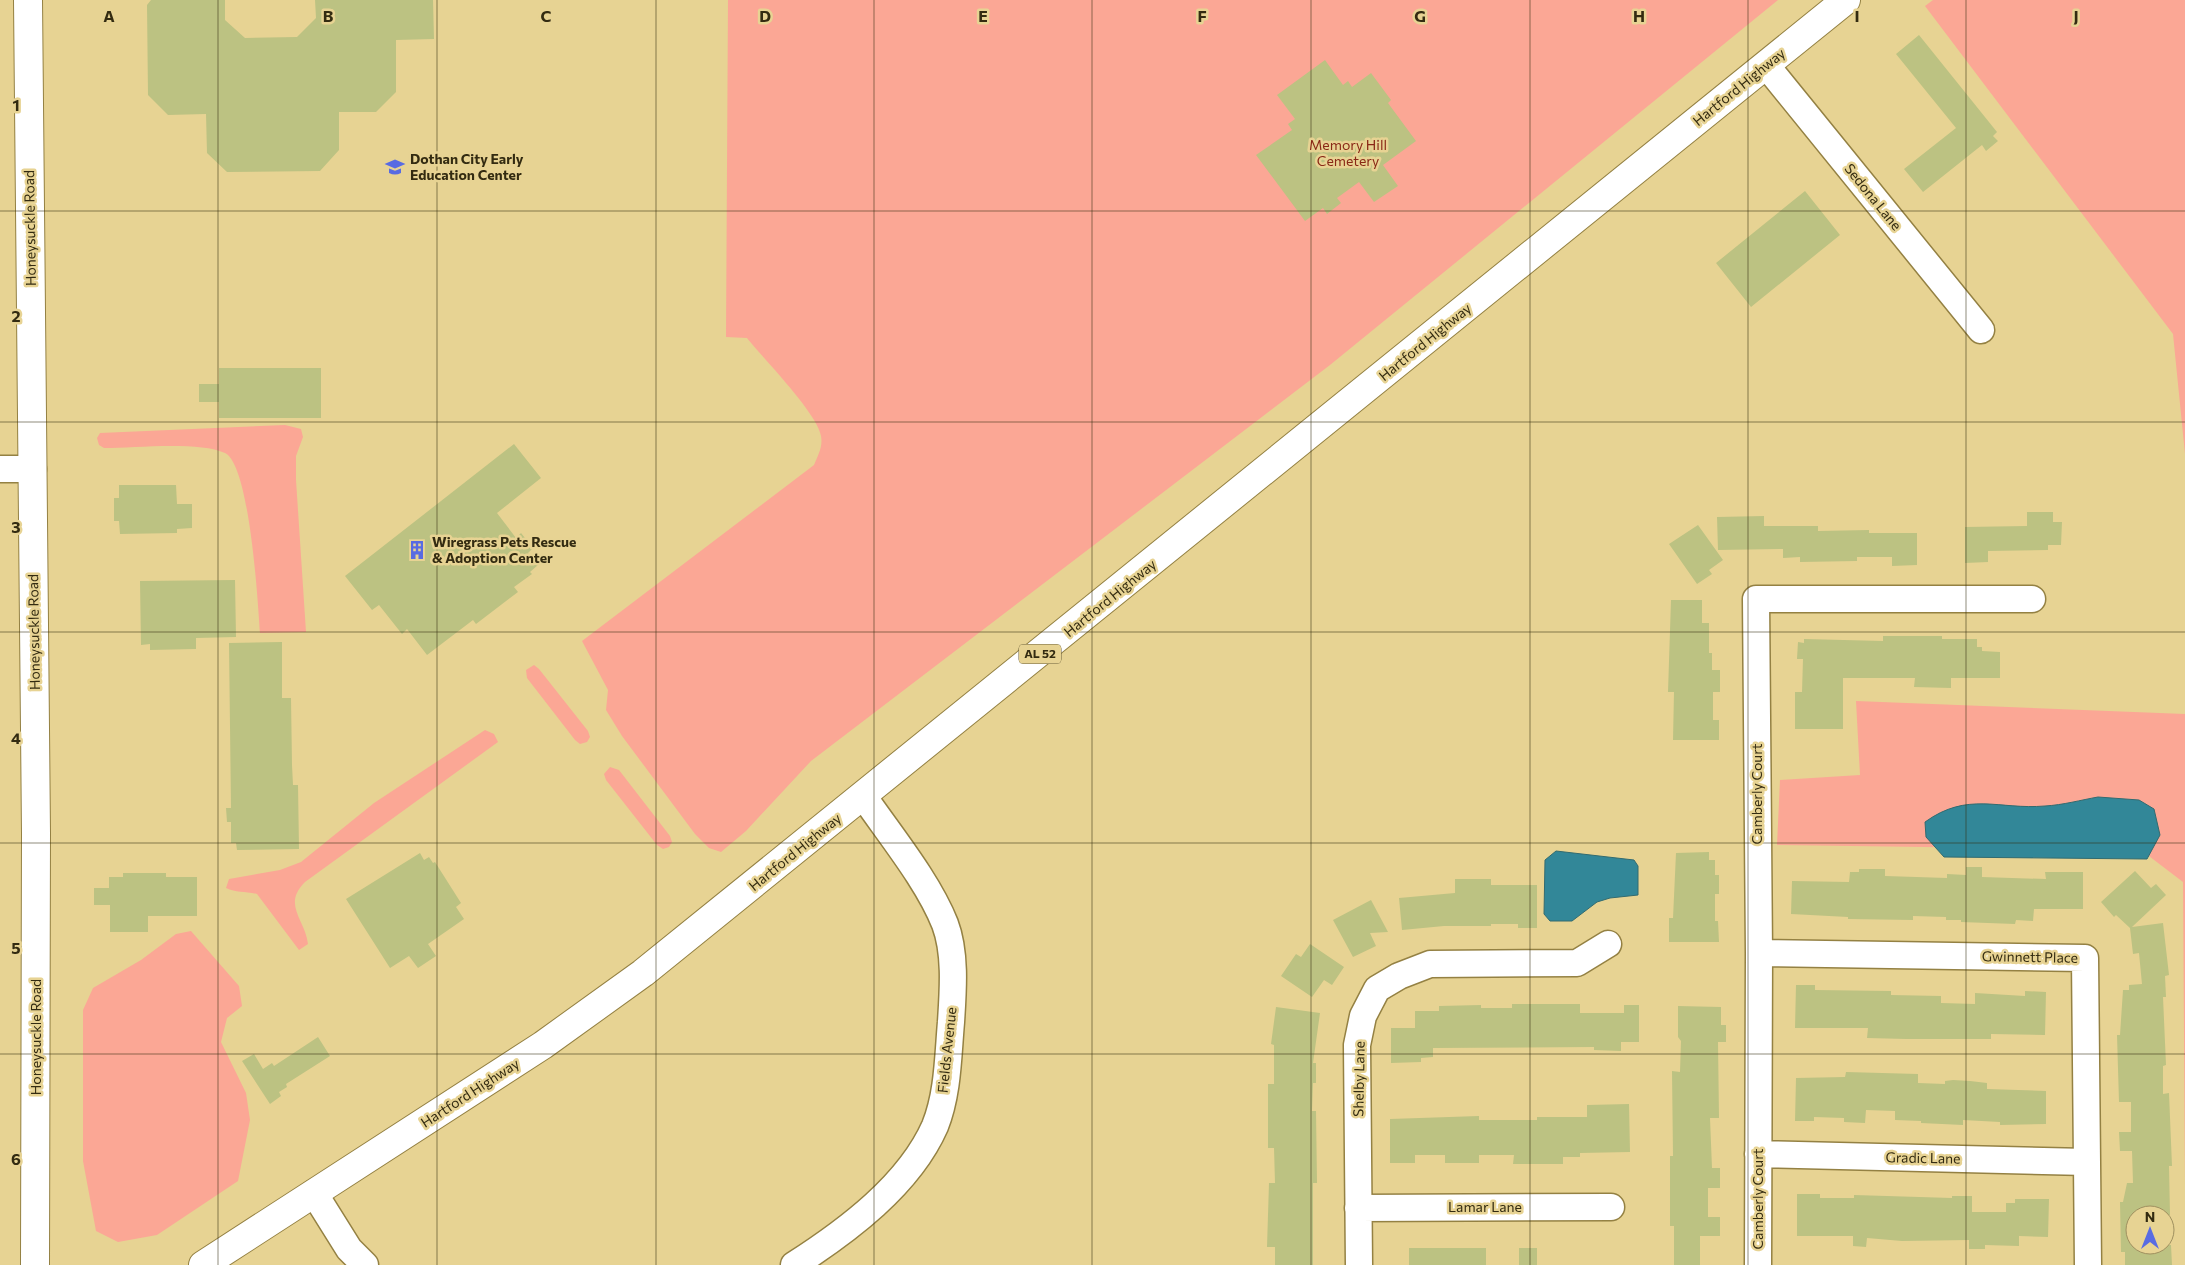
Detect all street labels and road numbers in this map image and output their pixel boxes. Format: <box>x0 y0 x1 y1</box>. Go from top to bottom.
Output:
street label: Hartford Highway <box>1689 44 1788 129</box>
street label: Sedona Lane <box>1841 160 1905 233</box>
street label: Honeysuckle Road <box>20 170 39 286</box>
street label: Hartford Highway <box>1375 299 1474 384</box>
street label: Hartford Highway <box>1060 555 1159 640</box>
street label: Honeysuckle Road <box>24 574 43 690</box>
road number: AL 52 <box>1019 644 1061 664</box>
street label: Camberly Court <box>1748 743 1765 844</box>
street label: Hartford Highway <box>745 809 844 894</box>
street label: Gwinnett Place <box>1982 947 2078 966</box>
street label: Honeysuckle Road <box>27 979 44 1095</box>
street label: Fields Avenue <box>934 1006 959 1094</box>
street label: Shelby Lane <box>1349 1041 1368 1117</box>
street label: Hartford Highway <box>417 1054 522 1131</box>
street label: Camberly Court <box>1749 1148 1766 1249</box>
street label: Gradic Lane <box>1885 1148 1961 1167</box>
street label: Lamar Lane <box>1448 1198 1522 1215</box>

